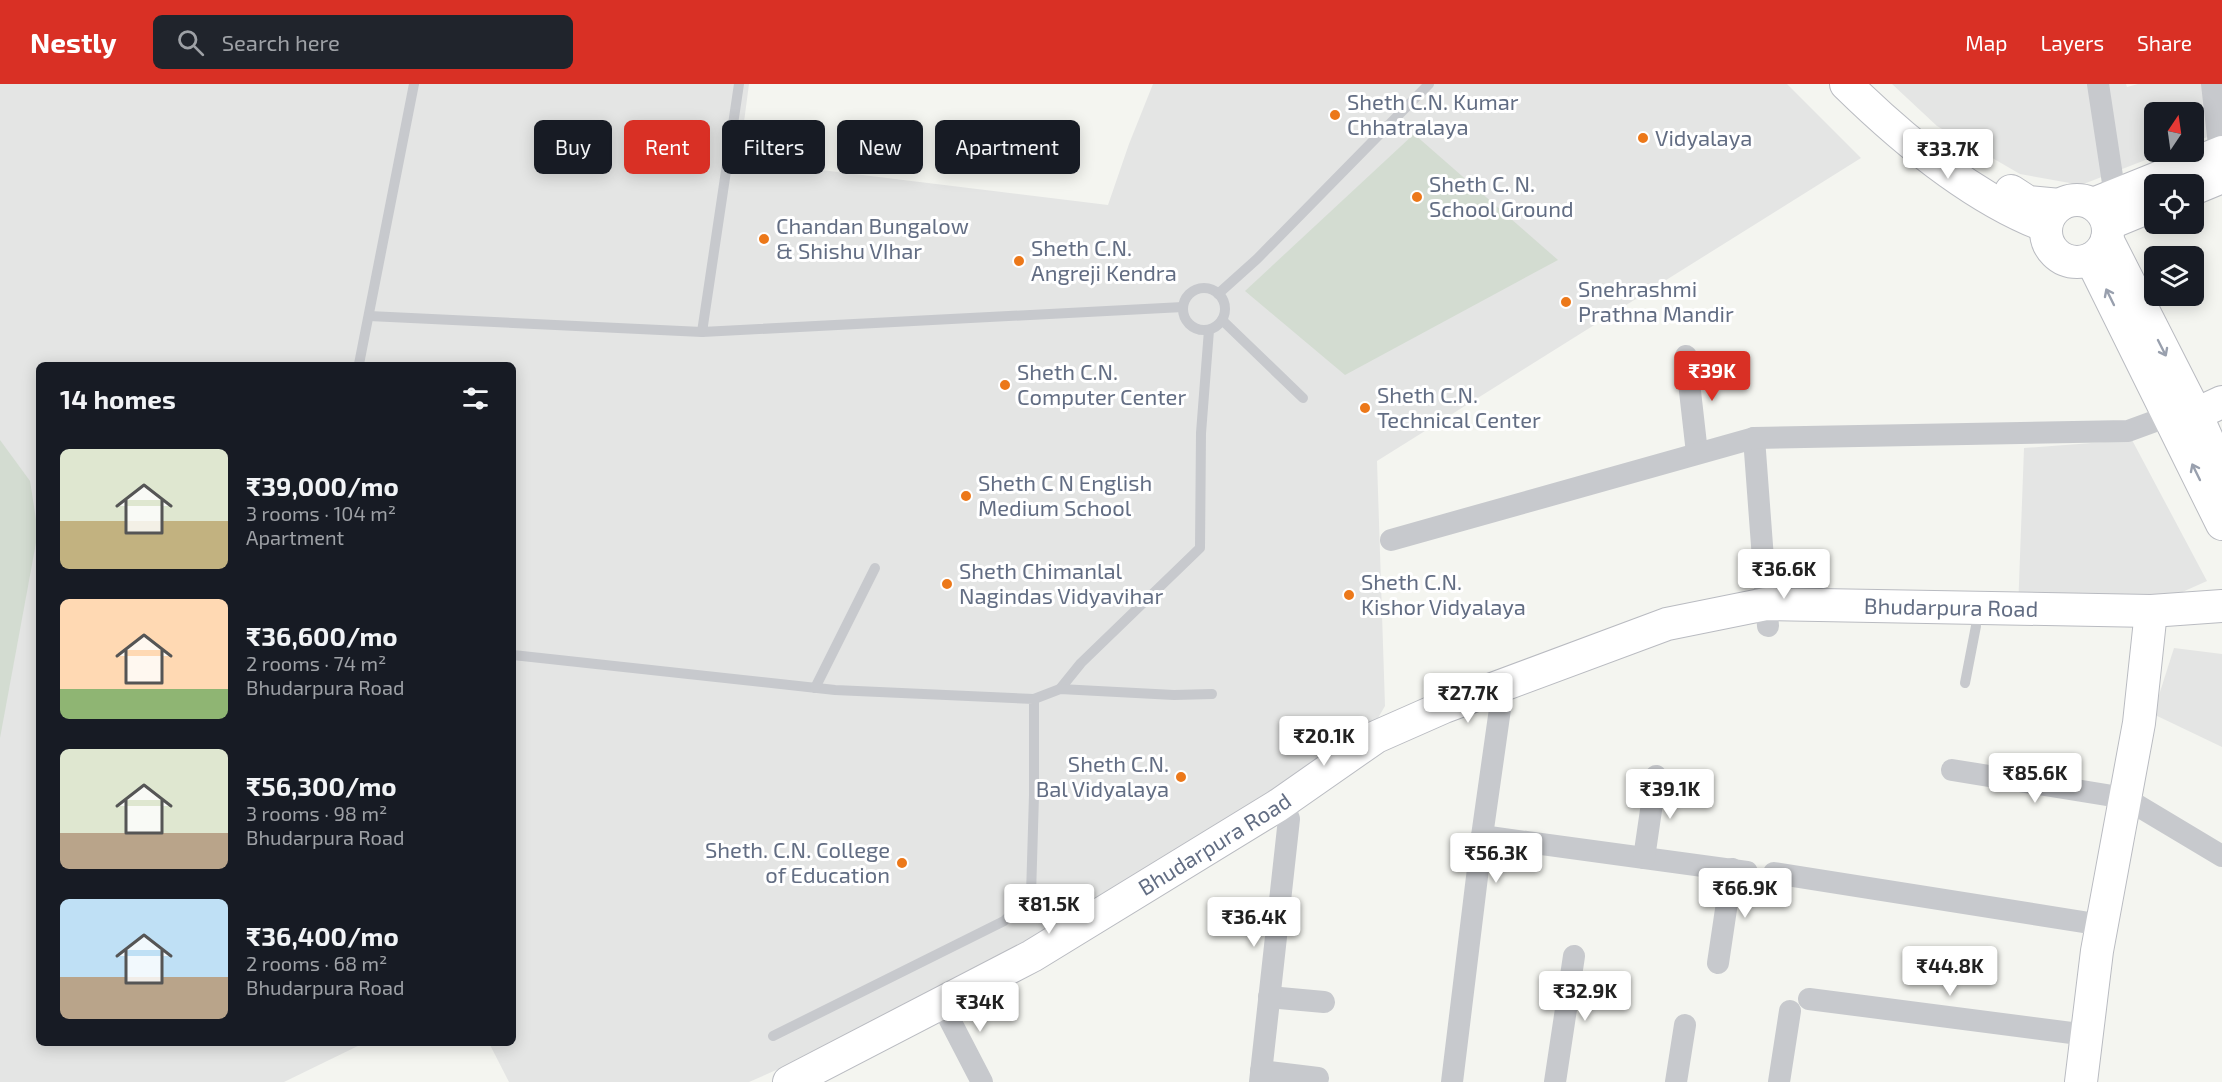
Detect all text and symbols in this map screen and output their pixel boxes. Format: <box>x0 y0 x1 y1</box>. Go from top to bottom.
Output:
search box <box>153 15 573 69</box>
text: Nestly <box>30 25 117 59</box>
icon: search <box>174 26 207 59</box>
text: Search here <box>222 29 340 55</box>
text: Map <box>1965 30 2007 55</box>
text: Layers <box>2040 30 2104 55</box>
text: Share <box>2137 30 2192 55</box>
place label: Sheth C.N. Kumar Chhatralaya <box>1347 88 1519 139</box>
north arrow <box>2144 102 2204 162</box>
map controls <box>2144 102 2204 306</box>
marker: Sheth C.N. Kumar Chhatralaya <box>1328 108 1342 122</box>
chip: Buy <box>534 120 612 174</box>
chip: Rent <box>624 120 710 174</box>
chip: Filters <box>722 120 825 174</box>
chip: New <box>837 120 923 174</box>
chip: Apartment <box>935 120 1080 174</box>
place label: Vidyalaya <box>1655 124 1752 150</box>
pin: ₹33.7K <box>1899 129 1997 180</box>
marker: Vidyalaya <box>1636 131 1650 145</box>
text: ₹33.7K <box>1917 136 1979 160</box>
place label: Sheth C. N. School Ground <box>1429 170 1574 221</box>
button: locate <box>2144 174 2204 234</box>
marker: Sheth C. N. School Ground <box>1410 190 1424 204</box>
place label: Chandan Bungalow & Shishu VIhar <box>776 212 969 263</box>
marker: Chandan Bungalow & Shishu VIhar <box>757 232 771 246</box>
place label: Sheth C.N. Angreji Kendra <box>1031 234 1177 286</box>
button: layers <box>2144 246 2204 306</box>
marker: Sheth C.N. Angreji Kendra <box>1012 254 1026 268</box>
place label: Snehrashmi Prathna Mandir <box>1578 275 1734 326</box>
one-way arrow <box>2104 288 2115 306</box>
marker: Snehrashmi Prathna Mandir <box>1559 295 1573 309</box>
one-way arrow <box>2157 338 2168 356</box>
pin: ₹39K <box>1676 351 1748 402</box>
place label: Sheth C.N. Computer Center <box>1017 358 1186 409</box>
text: ₹39K <box>1688 358 1736 382</box>
marker: Sheth C.N. Computer Center <box>998 378 1012 392</box>
place label: Sheth C.N. Technical Center <box>1377 381 1541 432</box>
icon: filters <box>459 382 492 415</box>
text: 14 homes <box>60 383 176 414</box>
marker: Sheth C.N. Technical Center <box>1358 401 1372 415</box>
one-way arrow <box>2190 463 2202 481</box>
place label: Sheth C N English Medium School <box>978 469 1152 520</box>
text: ₹39,000/mo <box>246 470 399 501</box>
icon: home <box>108 473 180 545</box>
marker: Sheth C N English Medium School <box>959 489 973 503</box>
text: 3 rooms · 104 m² <box>246 501 396 525</box>
text: Apartment <box>246 525 344 549</box>
pin: ₹36.6K <box>1735 549 1833 600</box>
text: ₹36.6K <box>1752 556 1816 580</box>
place label: Sheth Chimanlal Nagindas Vidyavihar <box>959 557 1163 608</box>
place label: Sheth C.N. Kishor Vidyalaya <box>1361 568 1526 619</box>
marker: Sheth Chimanlal Nagindas Vidyavihar <box>940 577 954 591</box>
marker: Sheth C.N. Kishor Vidyalaya <box>1342 588 1356 602</box>
street label: Bhudarpura Road <box>1864 592 2038 621</box>
text: ₹36,600/mo <box>246 620 398 651</box>
icon: home <box>108 623 180 695</box>
text: 2 rooms · 74 m² <box>246 651 386 675</box>
pin: ₹27.7K <box>1419 673 1517 724</box>
text: Bhudarpura Road <box>246 675 404 699</box>
text: ₹27.7K <box>1438 680 1498 704</box>
pin: ₹20.1K <box>1275 716 1373 767</box>
text: ₹20.1K <box>1293 723 1355 747</box>
place label: Sheth C.N. Bal Vidyalaya <box>1036 750 1169 801</box>
pin: ₹85.6K <box>1986 753 2084 804</box>
text: ₹85.6K <box>2003 760 2067 784</box>
pin: ₹39.1K <box>1621 769 1719 820</box>
text: ₹56,300/mo <box>246 770 397 801</box>
marker: Sheth C.N. Bal Vidyalaya <box>1174 770 1188 784</box>
icon: home <box>108 773 180 845</box>
text: ₹39.1K <box>1640 776 1700 800</box>
street label: Bhudarpura Road <box>1133 786 1295 900</box>
text: 3 rooms · 98 m² <box>246 801 387 825</box>
text: Bhudarpura Road <box>246 825 404 849</box>
pin: ₹56.3K <box>1447 833 1545 884</box>
place label: Sheth. C.N. College of Education <box>705 836 890 887</box>
text: ₹56.3K <box>1464 840 1528 864</box>
marker: Sheth. C.N. College of Education <box>895 856 909 870</box>
pin: ₹66.9K <box>1696 868 1794 919</box>
text: ₹66.9K <box>1713 875 1777 899</box>
pin: ₹81.5K <box>1000 884 1098 935</box>
text: ₹81.5K <box>1018 891 1080 915</box>
pin: ₹36.4K <box>1205 897 1303 948</box>
text: ₹36.4K <box>1221 904 1287 928</box>
text: ₹36,400/mo <box>246 920 399 951</box>
icon: home <box>108 923 180 995</box>
pin: ₹44.8K <box>1901 946 1999 997</box>
text: 2 rooms · 68 m² <box>246 951 387 975</box>
text: ₹44.8K <box>1916 953 1984 977</box>
pin: ₹32.9K <box>1536 971 1634 1022</box>
text: Bhudarpura Road <box>246 975 404 999</box>
text: ₹32.9K <box>1553 978 1617 1002</box>
pin: ₹34K <box>944 982 1016 1033</box>
text: ₹34K <box>956 989 1004 1013</box>

